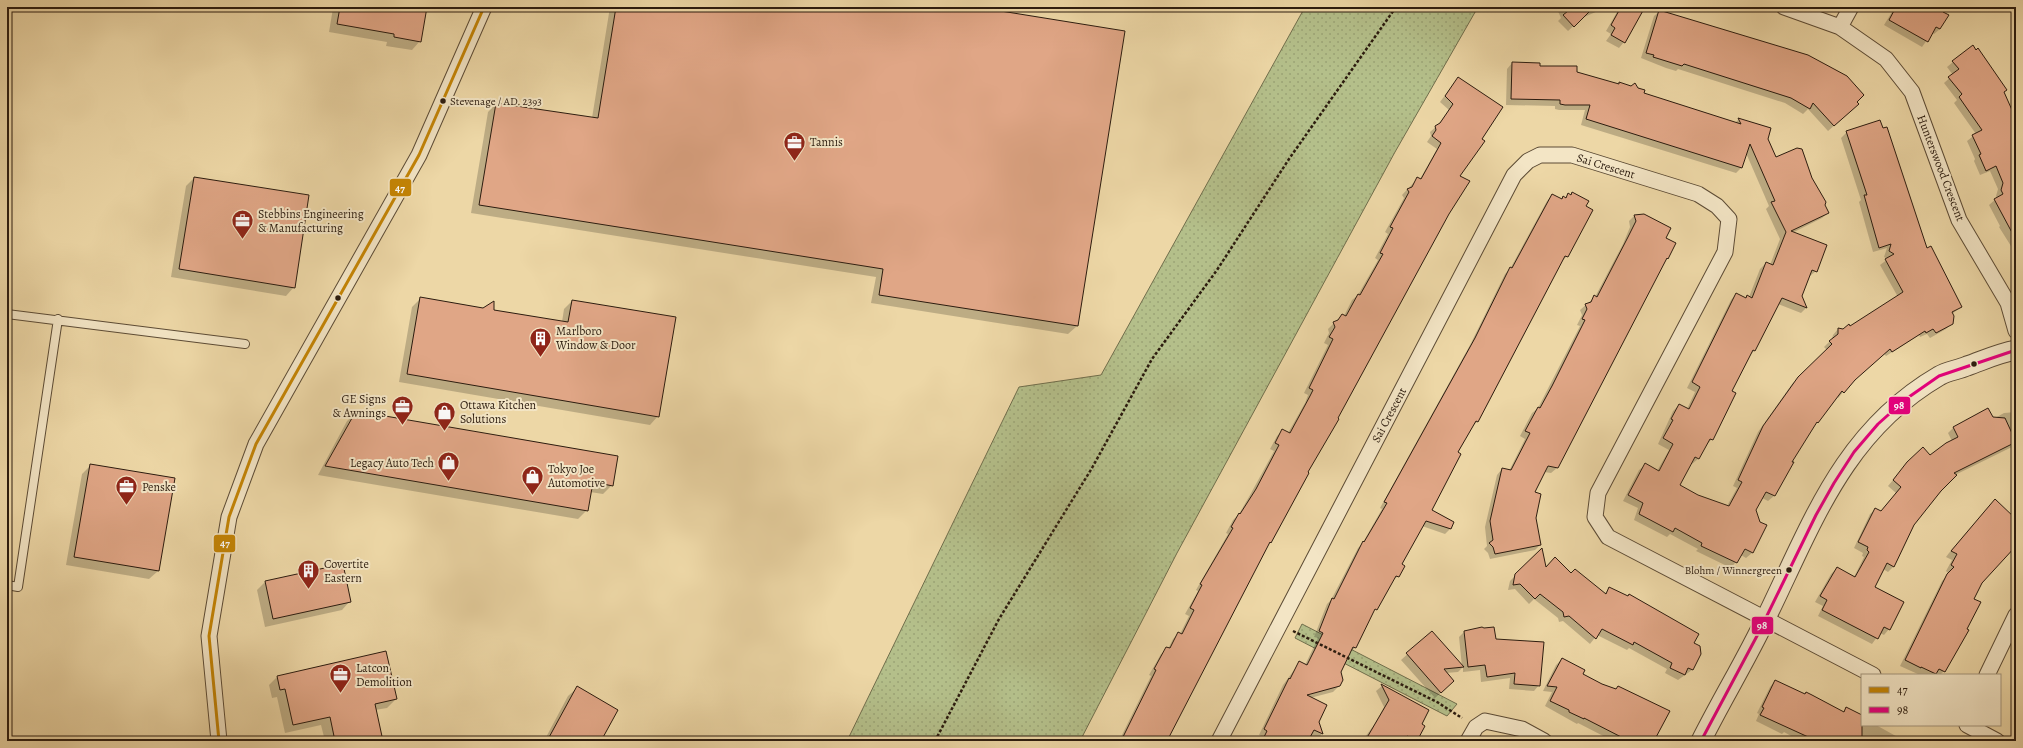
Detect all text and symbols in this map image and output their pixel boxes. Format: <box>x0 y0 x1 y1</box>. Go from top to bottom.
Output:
place label: Stevenage / AD. 2393 <box>450 94 542 109</box>
marker: Stevenage / AD. 2393 <box>438 96 448 106</box>
street label: Hunterswood Crescent <box>1913 113 1969 223</box>
office icon: Tannis <box>782 129 808 162</box>
place label: Tannis <box>810 134 843 150</box>
street label: Sai Crescent <box>1575 150 1637 182</box>
line badge: 47 <box>389 178 412 197</box>
text: 47 <box>395 181 405 196</box>
place label: Stebbins Engineering & Manufacturing <box>258 206 364 236</box>
office icon: Stebbins Engineering & Manufacturing <box>230 208 256 241</box>
unlabelled marker <box>333 293 343 303</box>
place label: Marlboro Window & Door <box>555 323 636 353</box>
building icon: Marlboro Window & Door <box>527 325 553 358</box>
unlabelled marker <box>1969 359 1979 369</box>
street label: Sai Crescent <box>1368 385 1410 445</box>
place label: GE Signs & Awnings <box>333 391 386 421</box>
office icon: GE Signs & Awnings <box>389 393 415 426</box>
line badge: 98 <box>1888 396 1911 415</box>
place label: Ottawa Kitchen Solutions <box>460 397 537 427</box>
text: 98 <box>1894 398 1904 413</box>
shop icon: Ottawa Kitchen Solutions <box>431 399 457 432</box>
shop icon: Legacy Auto Tech <box>436 450 462 483</box>
place label: Legacy Auto Tech <box>350 455 435 471</box>
place label: Tokyo Joe Automotive <box>547 461 605 491</box>
shop icon: Tokyo Joe Automotive <box>519 463 545 496</box>
office icon: Penske <box>113 474 139 507</box>
place label: Penske <box>142 479 176 495</box>
line badge: 47 <box>213 534 236 553</box>
text: 47 <box>220 536 230 551</box>
place label: Covertite Eastern <box>324 556 369 586</box>
building icon: Covertite Eastern <box>295 558 321 591</box>
place label: Blohm / Winnergreen <box>1685 563 1782 578</box>
marker: Blohm / Winnergreen <box>1784 565 1794 575</box>
line badge: 98 <box>1751 616 1774 635</box>
text: 98 <box>1757 618 1767 633</box>
place label: Latcon Demolition <box>356 660 412 690</box>
office icon: Latcon Demolition <box>328 662 354 695</box>
legend <box>1861 674 2001 726</box>
text: 47 <box>1897 682 1908 698</box>
text: 98 <box>1897 702 1908 718</box>

